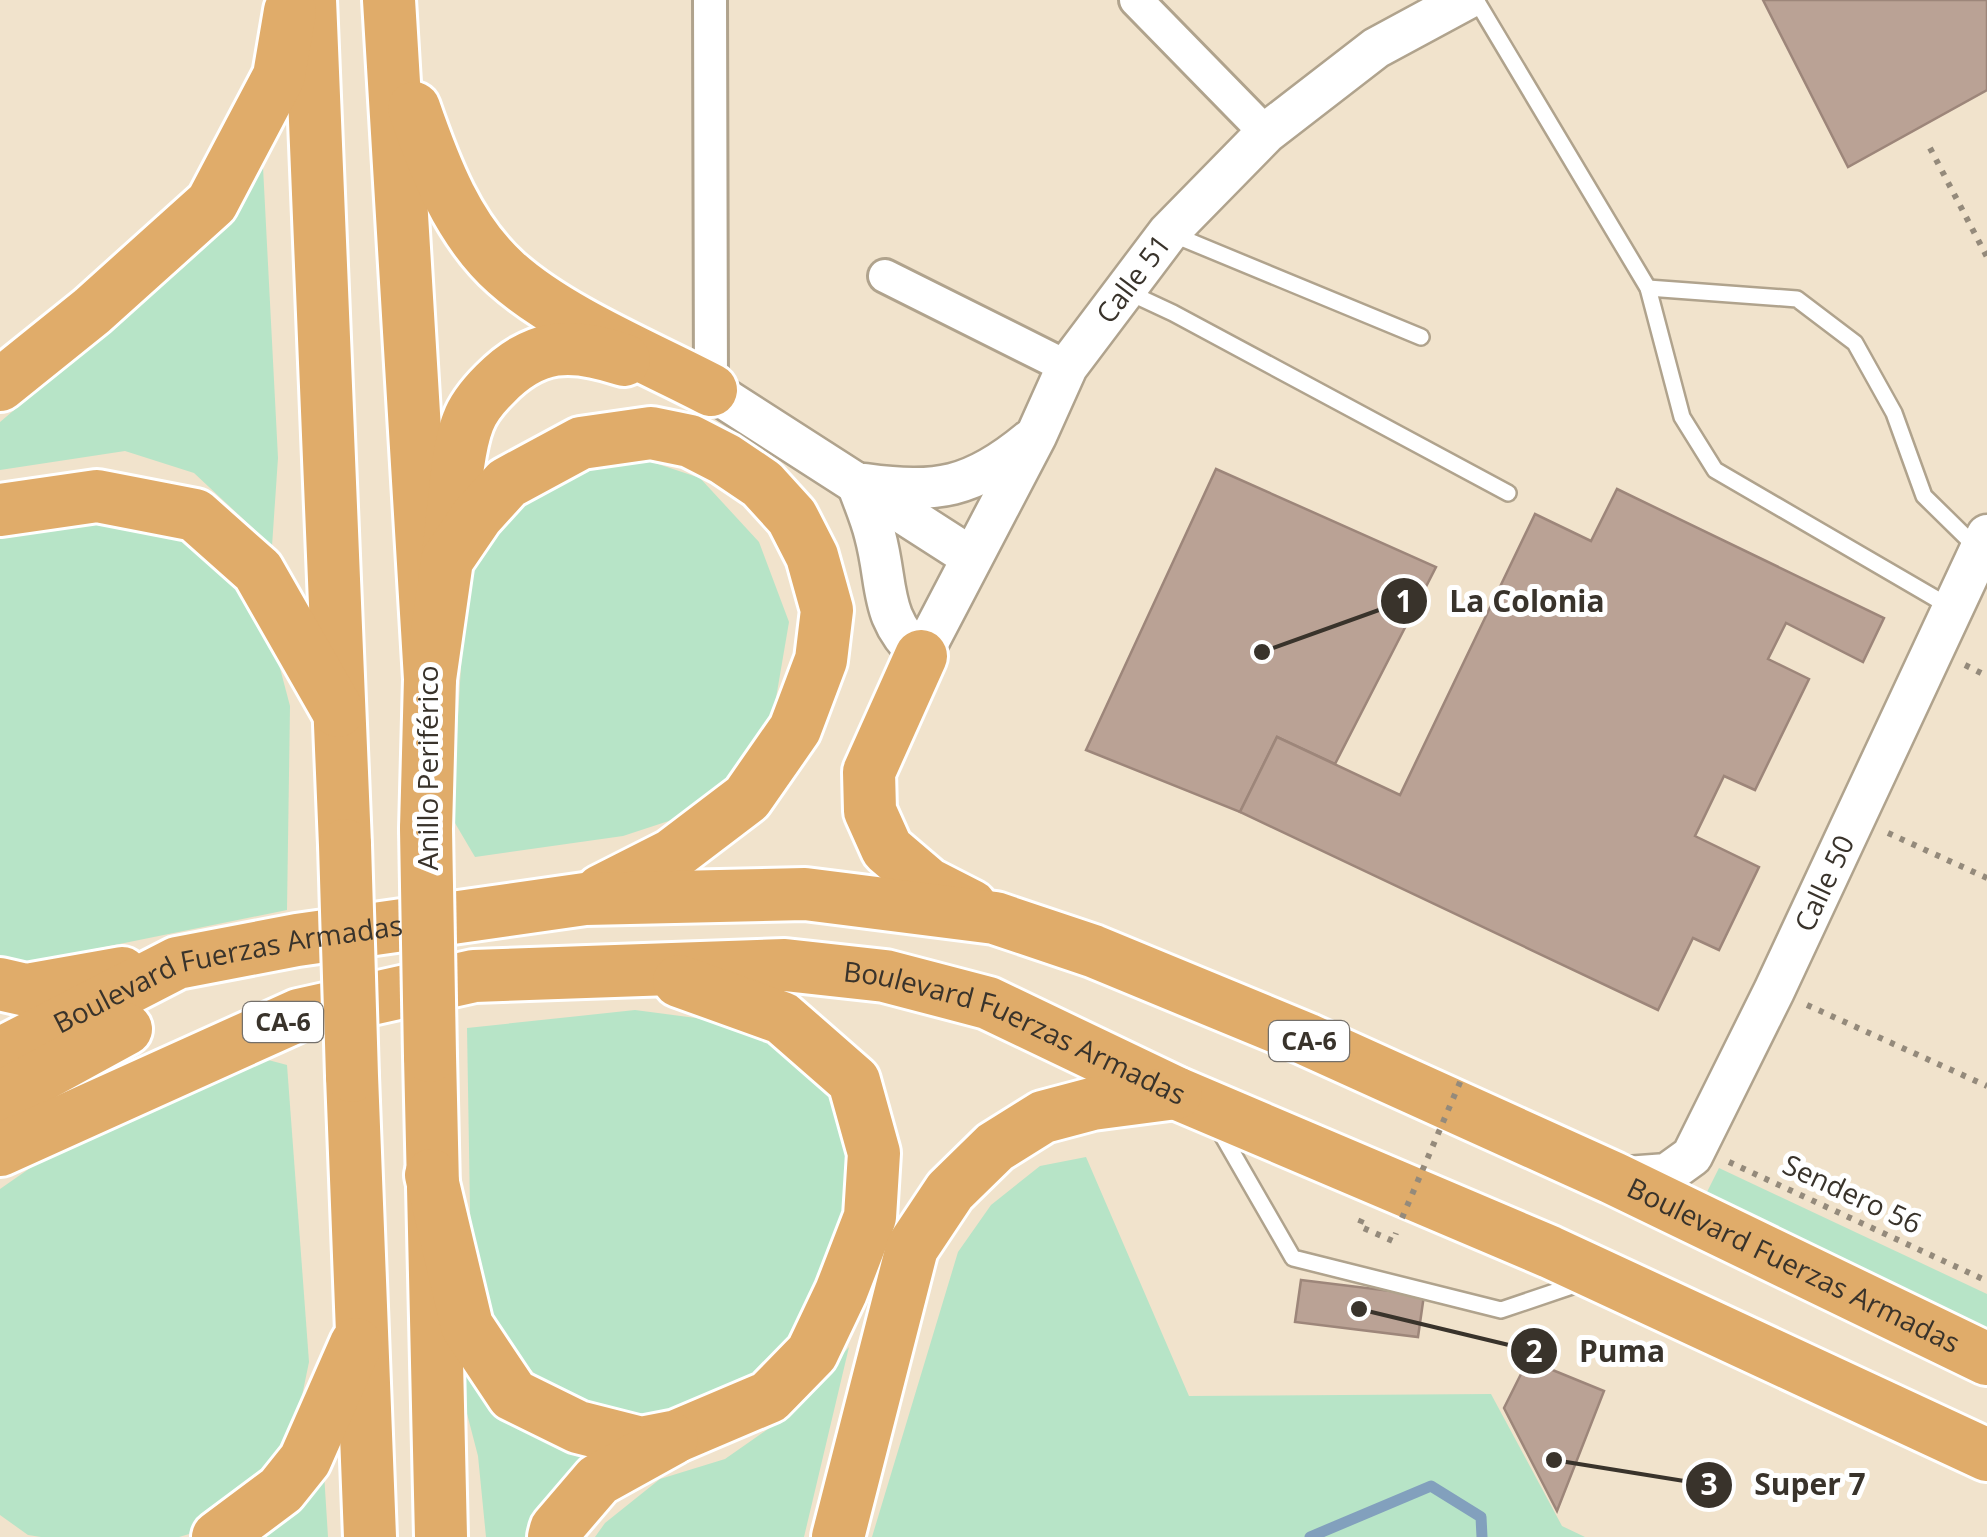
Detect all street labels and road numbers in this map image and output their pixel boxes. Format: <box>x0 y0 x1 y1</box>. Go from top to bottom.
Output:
street label: Calle 51 <box>1087 226 1179 331</box>
street label: Anillo Periférico <box>408 665 446 871</box>
street label: Calle 50 <box>1784 829 1862 937</box>
street label: Boulevard Fuerzas Armadas <box>46 905 405 1041</box>
street label: Boulevard Fuerzas Armadas <box>842 952 1192 1113</box>
road number: CA-6 <box>243 1002 323 1042</box>
road number: CA-6 <box>1269 1021 1349 1061</box>
street label: Sendero 56 <box>1777 1144 1928 1242</box>
street label: Boulevard Fuerzas Armadas <box>1621 1168 1967 1361</box>

